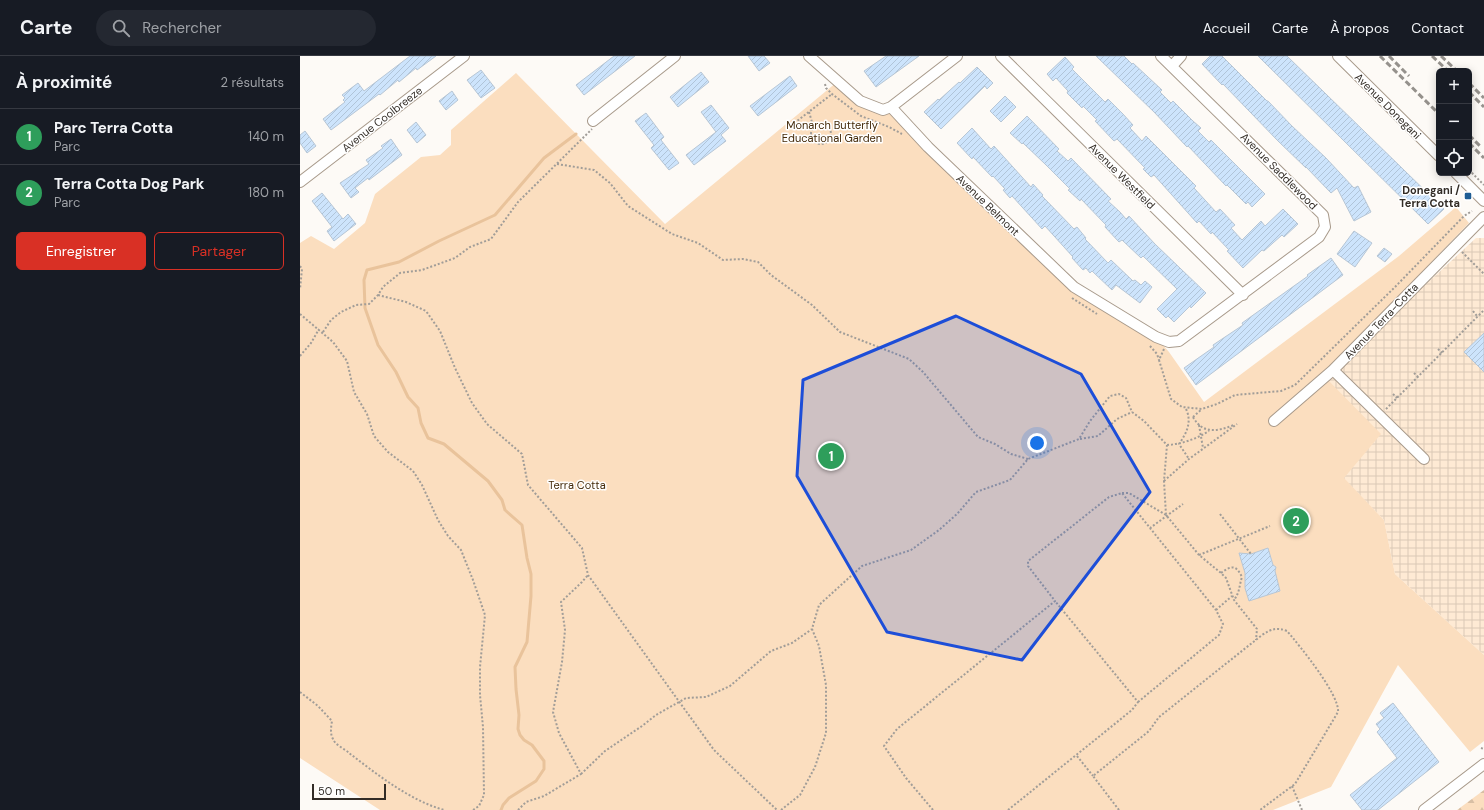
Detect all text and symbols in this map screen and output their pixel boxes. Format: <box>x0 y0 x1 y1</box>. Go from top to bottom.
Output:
search box <box>96 10 376 46</box>
text: Carte <box>20 15 72 40</box>
icon: search <box>110 17 132 39</box>
text: Rechercher <box>142 18 222 38</box>
text: Accueil <box>1203 19 1250 37</box>
text: Carte <box>1272 19 1308 37</box>
text: À propos <box>1330 19 1389 37</box>
text: Contact <box>1411 19 1464 37</box>
map controls <box>1436 68 1472 176</box>
button: + <box>1436 68 1472 104</box>
street label: Avenue Donegani <box>1352 70 1424 142</box>
text: À proximité <box>16 71 112 93</box>
text: 2 résultats <box>221 74 284 91</box>
street label: Avenue Coolbreeze <box>339 83 425 155</box>
button: − <box>1436 104 1472 140</box>
text: Parc Terra Cotta <box>54 118 173 138</box>
park label: Monarch Butterfly Educational Garden <box>782 118 882 145</box>
text: 1 <box>27 128 31 145</box>
text: 140 m <box>248 128 284 145</box>
street label: Avenue Saddlewood <box>1238 130 1320 212</box>
text: Parc <box>54 138 80 155</box>
street label: Avenue Westfield <box>1086 140 1158 212</box>
button: locate <box>1436 140 1472 176</box>
street label: Avenue Belmont <box>953 171 1023 239</box>
text: Terra Cotta Dog Park <box>54 174 205 194</box>
place label: Donegani / Terra Cotta <box>1399 183 1460 210</box>
text: 2 <box>25 184 33 201</box>
text: 180 m <box>248 184 284 201</box>
marker: Donegani / Terra Cotta <box>1463 191 1473 201</box>
text: Parc <box>54 194 80 211</box>
button: Enregistrer <box>16 232 146 270</box>
button: Partager <box>154 232 284 270</box>
street label: Avenue Terra-Cotta <box>1341 280 1421 362</box>
your location <box>1027 433 1047 453</box>
pin: 1 <box>818 441 844 471</box>
park label: Terra Cotta <box>548 478 606 492</box>
pin: 2 <box>1283 506 1309 536</box>
scale bar <box>312 782 386 801</box>
text: 50 m <box>318 784 345 798</box>

